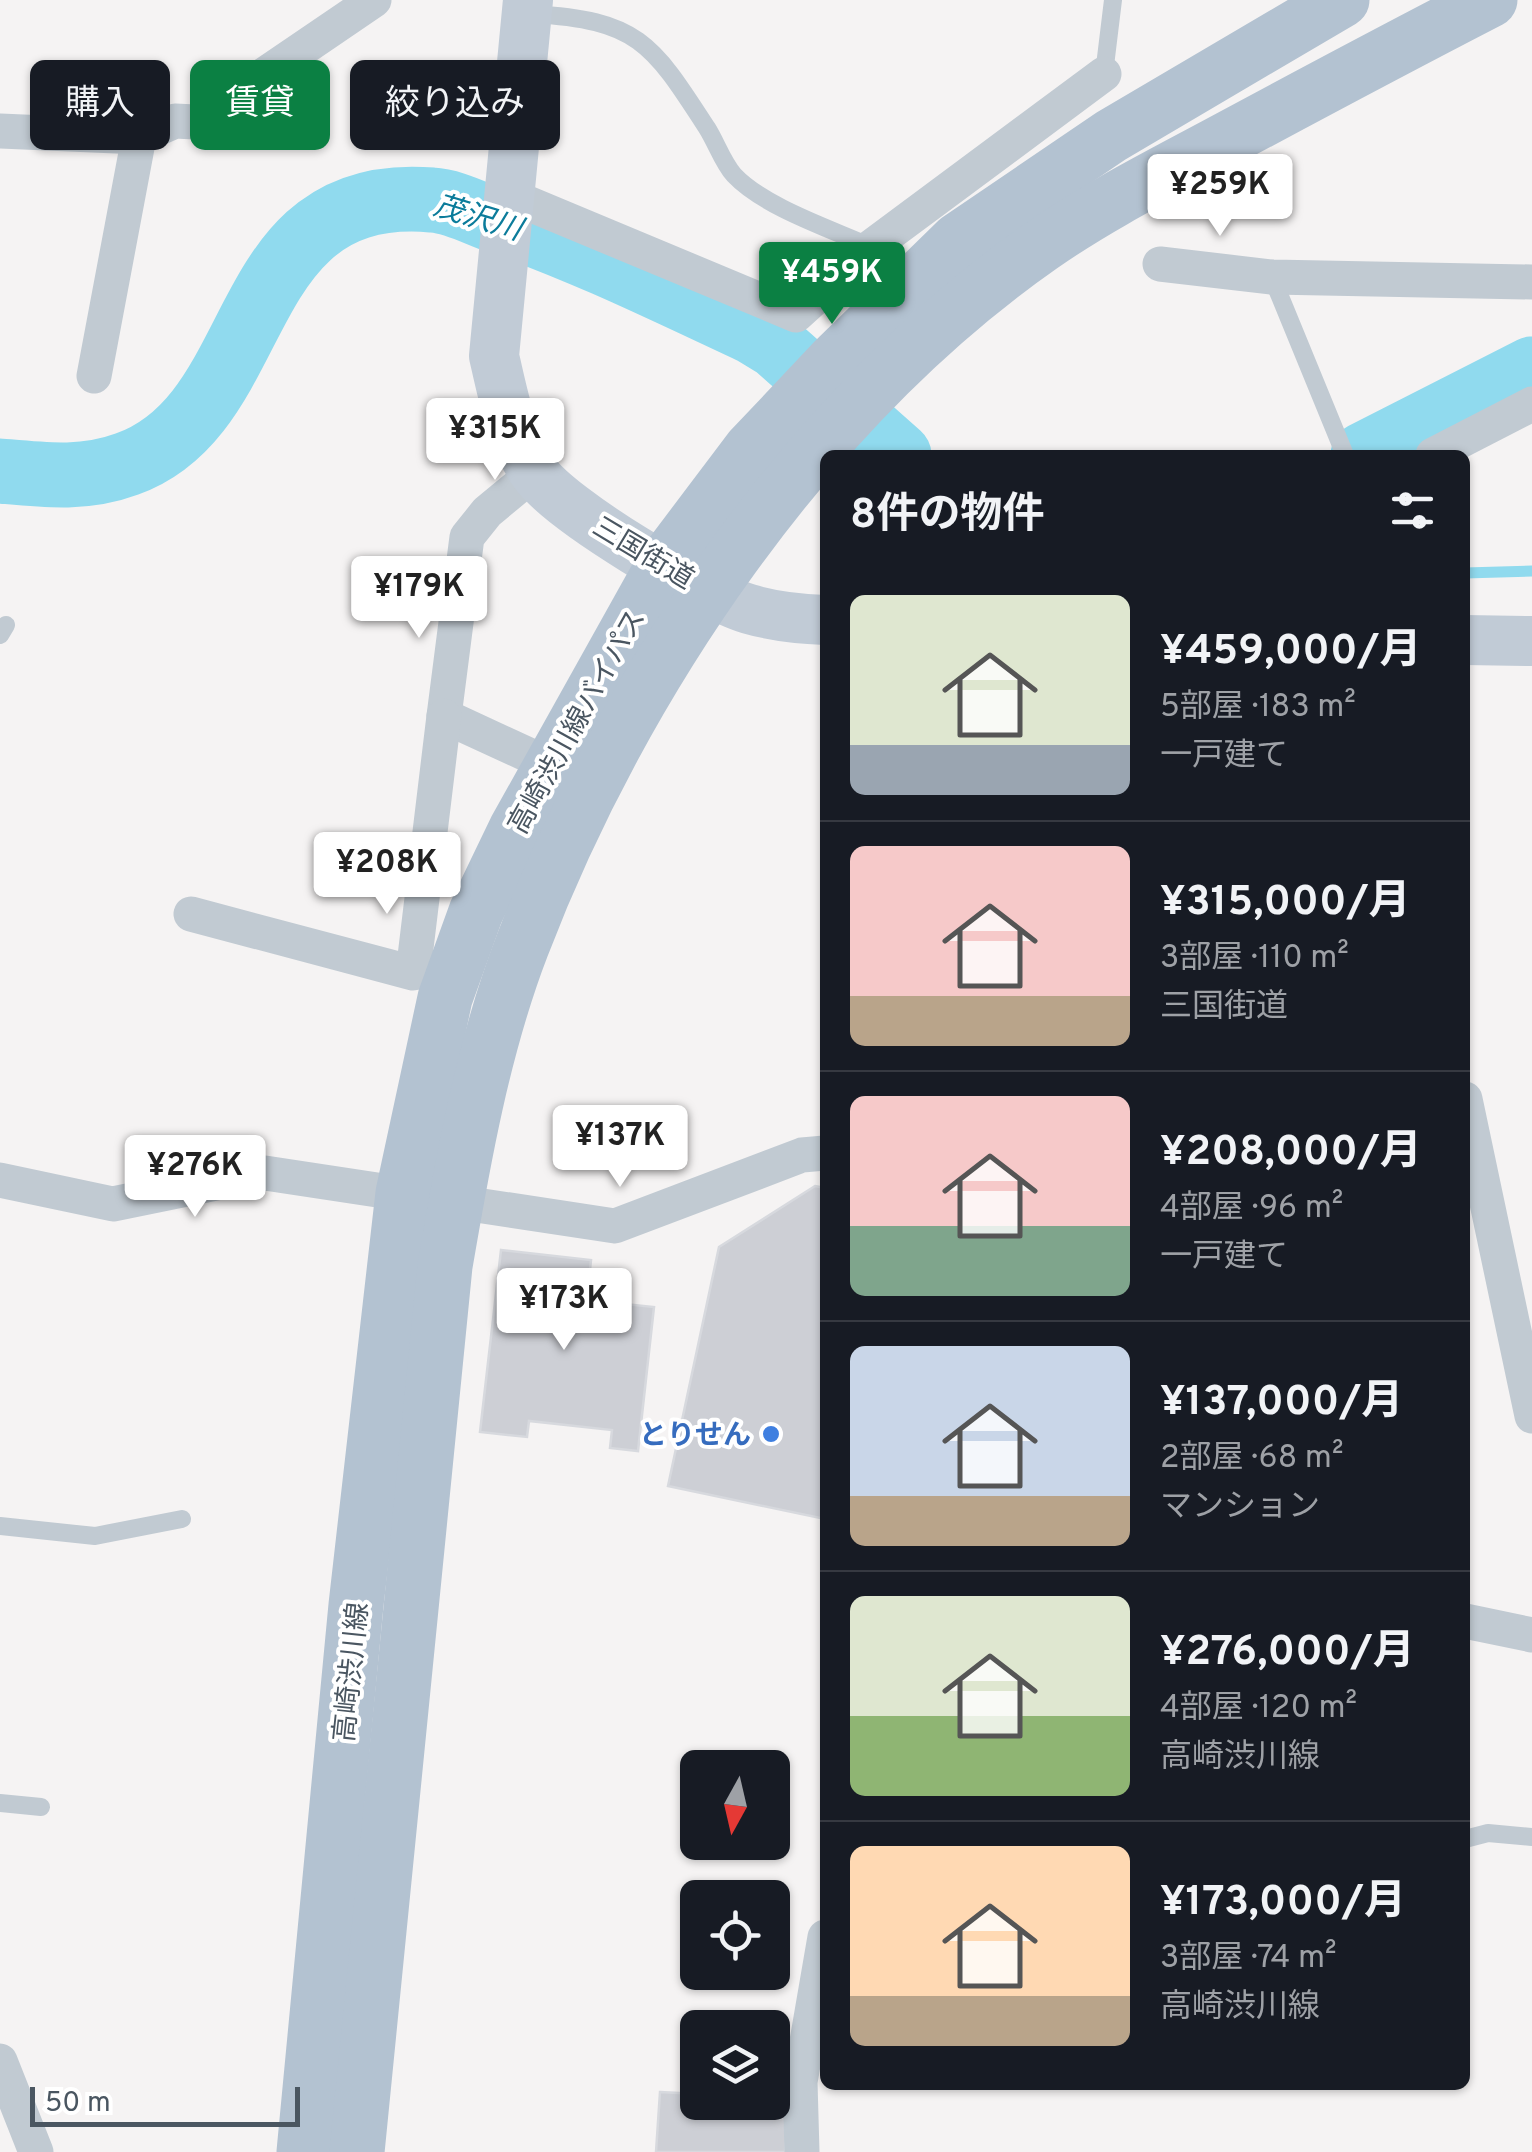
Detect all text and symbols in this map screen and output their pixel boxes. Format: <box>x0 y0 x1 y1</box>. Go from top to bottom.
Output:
chip: 購入 <box>30 60 170 150</box>
chip: 賃貸 <box>190 60 330 150</box>
chip: 絞り込み <box>350 60 560 150</box>
pin: ¥259K <box>1150 154 1290 239</box>
text: ¥259K <box>1170 166 1270 206</box>
water label: 茂沢川 <box>429 189 529 251</box>
pin: ¥459K <box>762 242 902 327</box>
text: ¥459K <box>781 254 883 294</box>
pin: ¥315K <box>425 398 565 483</box>
text: ¥315K <box>448 410 542 450</box>
icon: filters <box>1385 483 1440 538</box>
text: 8件の物件 <box>850 490 1044 543</box>
street label: 三国街道 <box>585 510 700 599</box>
pin: ¥179K <box>349 556 489 641</box>
text: ¥179K <box>373 568 465 608</box>
street label: 高崎渋川線バイパス <box>502 604 655 841</box>
text: ¥459,000/月 <box>1160 626 1422 679</box>
icon: home <box>930 635 1050 755</box>
text: 5部屋 · 183 m² <box>1160 688 1356 728</box>
text: 一戸建て <box>1160 737 1288 777</box>
pin: ¥208K <box>317 832 457 917</box>
text: ¥208K <box>336 844 438 884</box>
text: ¥315,000/月 <box>1160 877 1411 930</box>
icon: home <box>930 886 1050 1006</box>
text: 3部屋 · 110 m² <box>1160 939 1349 979</box>
text: 三国街道 <box>1160 988 1288 1028</box>
pin: ¥137K <box>550 1105 690 1190</box>
text: ¥137K <box>575 1117 665 1157</box>
text: ¥208,000/月 <box>1160 1127 1422 1180</box>
pin: ¥276K <box>125 1135 265 1220</box>
icon: home <box>930 1136 1050 1256</box>
text: ¥276K <box>147 1147 243 1187</box>
text: 4部屋 · 96 m² <box>1160 1189 1343 1229</box>
text: 一戸建て <box>1160 1238 1288 1278</box>
pin: ¥173K <box>494 1268 634 1353</box>
text: ¥173K <box>519 1280 609 1320</box>
text: ¥137,000/月 <box>1160 1377 1403 1430</box>
icon: home <box>930 1386 1050 1506</box>
place label: とりせん <box>639 1419 751 1455</box>
marker: とりせん <box>760 1423 782 1445</box>
text: 2部屋 · 68 m² <box>1160 1439 1344 1479</box>
text: マンション <box>1160 1488 1320 1528</box>
street label: 高崎渋川線 <box>328 1601 378 1744</box>
text: ¥276,000/月 <box>1160 1627 1415 1680</box>
icon: home <box>930 1636 1050 1756</box>
text: 4部屋 · 120 m² <box>1160 1689 1357 1729</box>
text: 高崎渋川線 <box>1160 1738 1320 1778</box>
north arrow <box>680 1750 790 1860</box>
map controls <box>680 1750 790 2120</box>
text: ¥173,000/月 <box>1160 1877 1406 1930</box>
button: locate <box>680 1880 790 1990</box>
icon: home <box>930 1886 1050 2006</box>
text: 3部屋 · 74 m² <box>1160 1939 1337 1979</box>
text: 高崎渋川線 <box>1160 1988 1320 2028</box>
button: layers <box>680 2010 790 2120</box>
scale bar <box>30 2082 300 2126</box>
text: 50 m <box>45 2086 111 2122</box>

